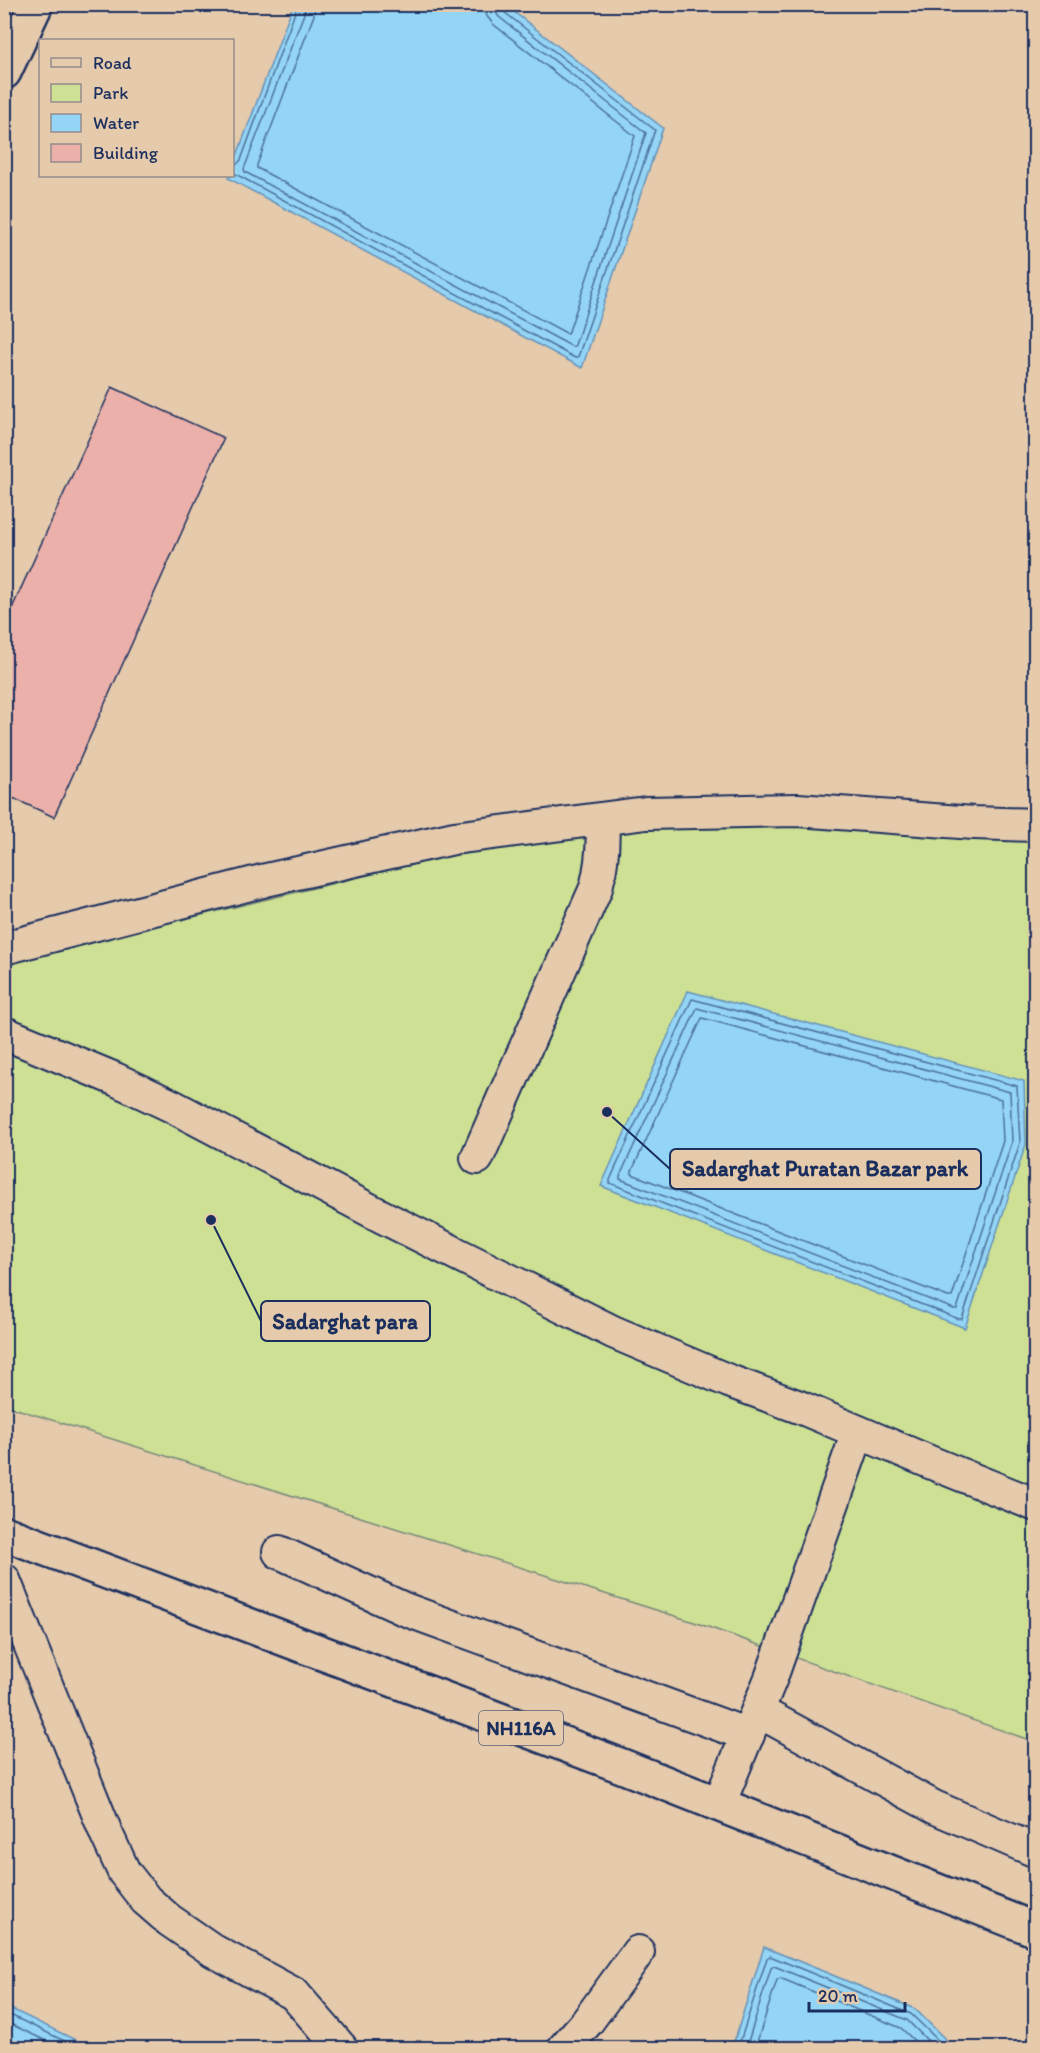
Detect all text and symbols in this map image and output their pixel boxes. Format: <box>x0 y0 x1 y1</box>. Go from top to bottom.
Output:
legend <box>39 39 234 177</box>
text: Road <box>93 52 132 74</box>
text: Park <box>93 82 128 104</box>
text: Water <box>93 112 139 134</box>
text: Building <box>93 142 159 164</box>
callout: Sadarghat Puratan Bazar park <box>670 1149 981 1189</box>
text: Sadarghat Puratan Bazar park <box>682 1155 969 1182</box>
callout: Sadarghat para <box>261 1301 430 1341</box>
text: Sadarghat para <box>272 1308 418 1335</box>
road number: NH116A <box>479 1711 563 1745</box>
scale bar <box>809 1975 905 2013</box>
text: 20 m <box>818 1985 858 2007</box>

